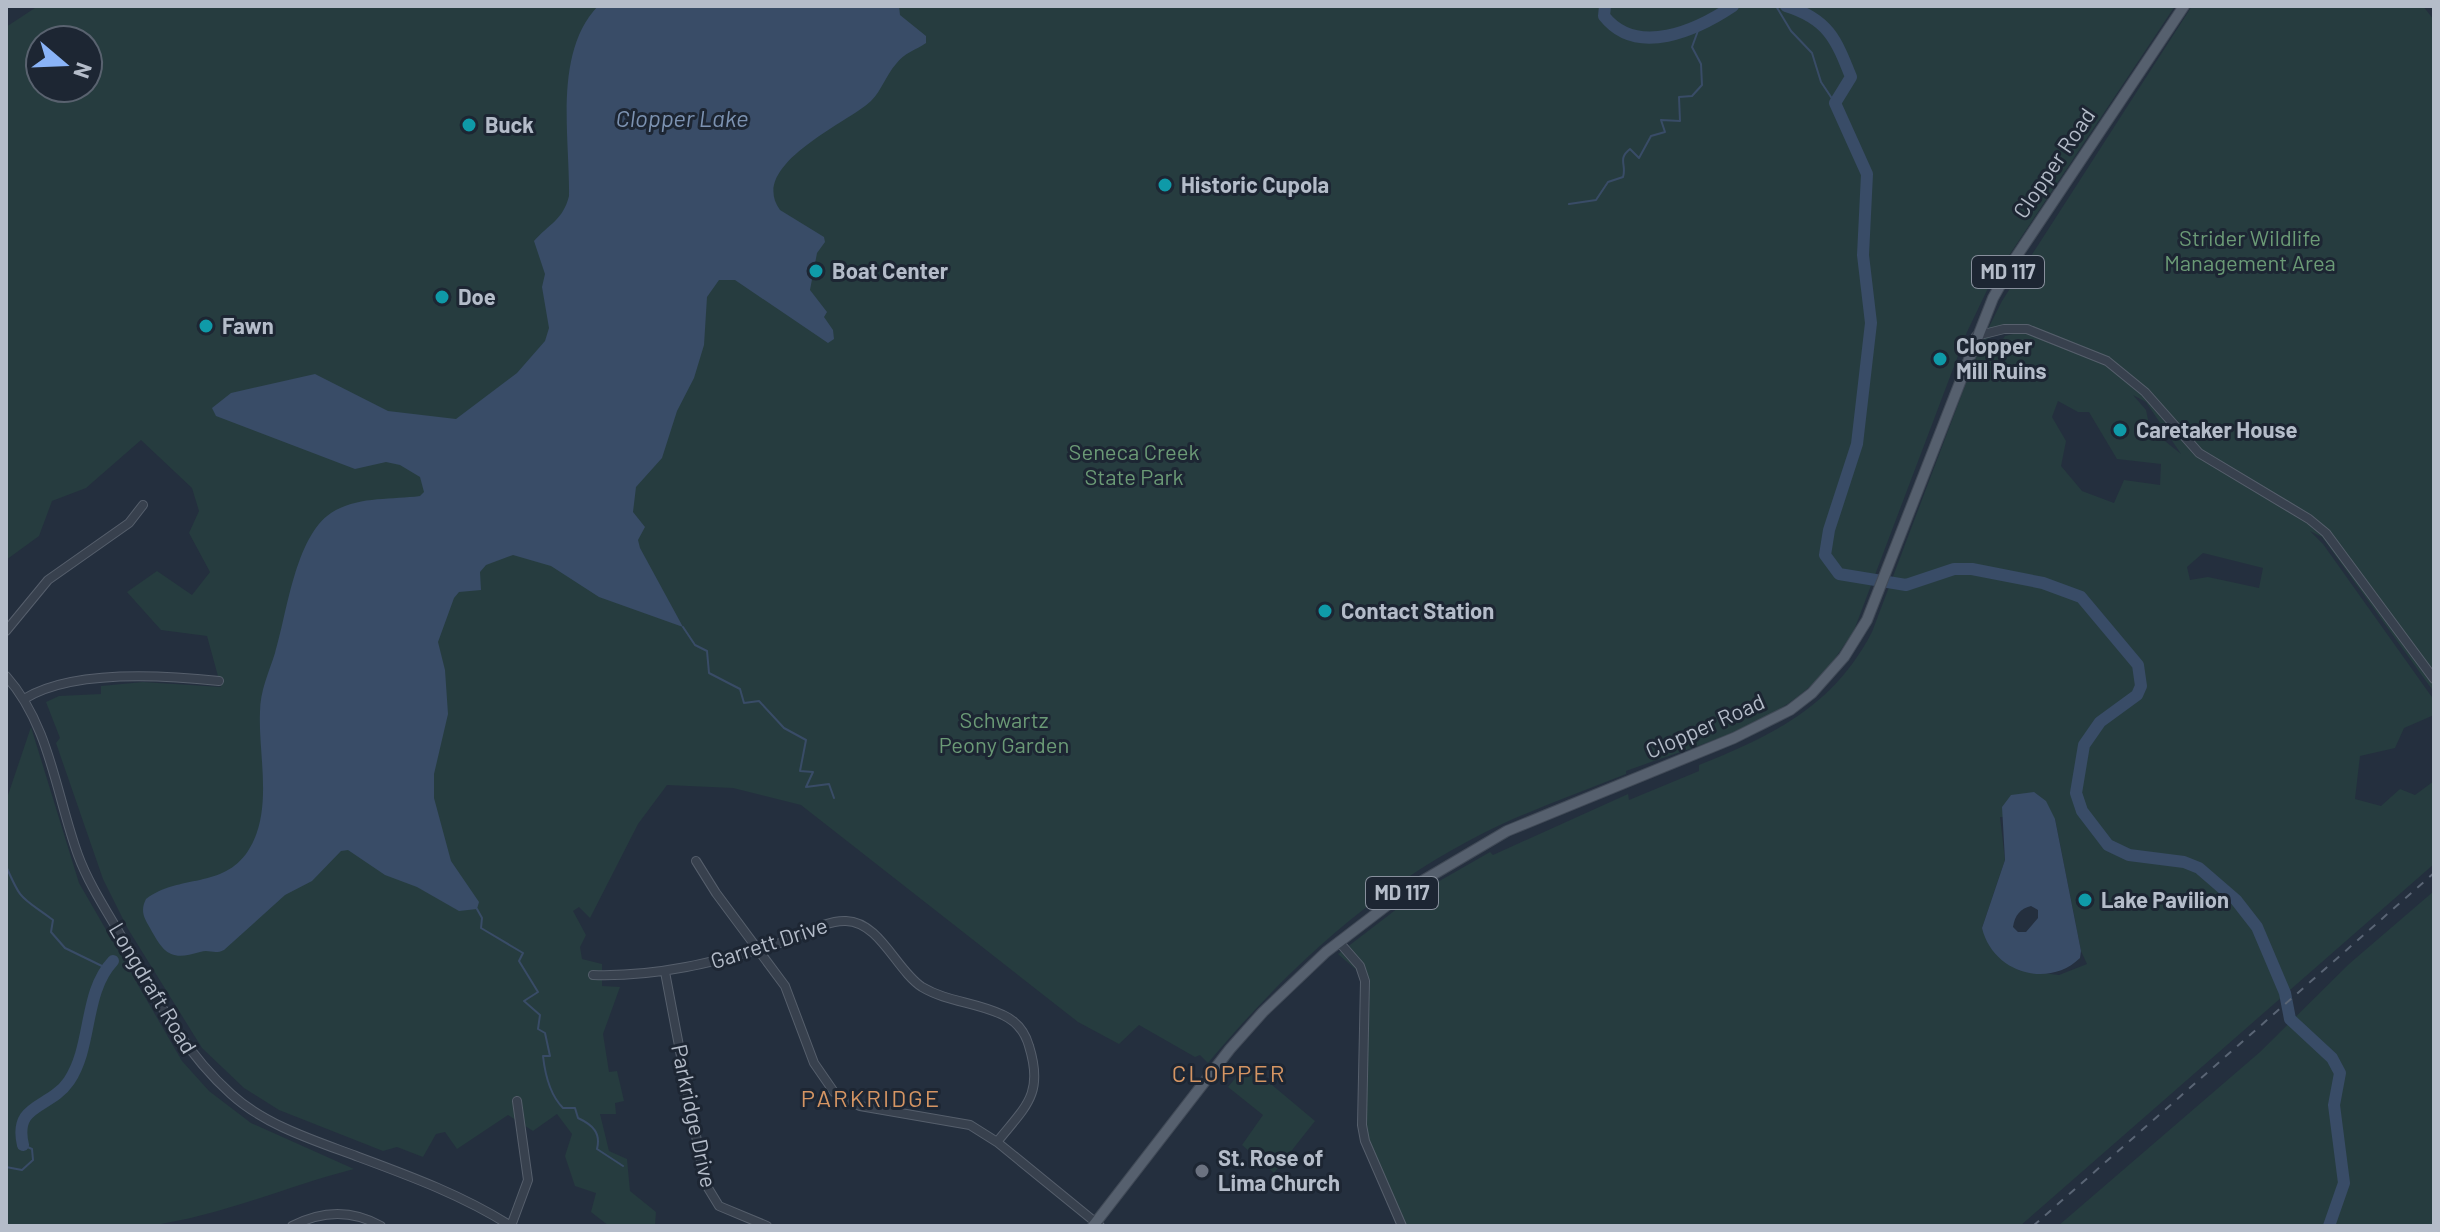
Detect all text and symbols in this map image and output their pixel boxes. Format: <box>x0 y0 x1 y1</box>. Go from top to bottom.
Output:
north arrow <box>24 24 104 104</box>
text: N <box>69 60 99 82</box>
street label: Clopper Road <box>2007 102 2100 222</box>
water label: Clopper Lake <box>616 103 748 132</box>
place label: Buck <box>485 111 534 137</box>
marker: Buck <box>460 116 478 134</box>
place label: Historic Cupola <box>1181 171 1329 197</box>
marker: Historic Cupola <box>1156 176 1174 194</box>
park label: Strider Wildlife Management Area <box>2164 224 2336 275</box>
road number: MD 117 <box>1972 256 2044 288</box>
place label: Boat Center <box>832 257 949 283</box>
marker: Boat Center <box>807 262 825 280</box>
place label: Doe <box>458 283 496 309</box>
marker: Doe <box>433 288 451 306</box>
place label: Fawn <box>222 312 274 338</box>
marker: Fawn <box>197 317 215 335</box>
place label: Clopper Mill Ruins <box>1956 332 2047 383</box>
marker: Clopper Mill Ruins <box>1931 350 1949 368</box>
place label: Caretaker House <box>2136 416 2297 442</box>
marker: Caretaker House <box>2111 421 2129 439</box>
park label: Seneca Creek State Park <box>1069 438 1199 489</box>
place label: Contact Station <box>1341 597 1494 623</box>
marker: Contact Station <box>1316 602 1334 620</box>
street label: Clopper Road <box>1641 687 1768 763</box>
park label: Schwartz Peony Garden <box>939 706 1069 757</box>
road number: MD 117 <box>1366 877 1438 909</box>
place label: Lake Pavilion <box>2101 886 2229 912</box>
marker: Lake Pavilion <box>2076 891 2094 909</box>
street label: Garrett Drive <box>707 911 830 973</box>
street label: Longdraft Road <box>105 917 203 1058</box>
street label: Parkridge Drive <box>667 1042 723 1190</box>
district label: CLOPPER <box>1172 1058 1286 1087</box>
district label: PARKRIDGE <box>801 1083 941 1112</box>
place label: St. Rose of Lima Church <box>1218 1144 1340 1195</box>
marker: St. Rose of Lima Church <box>1193 1162 1211 1180</box>

